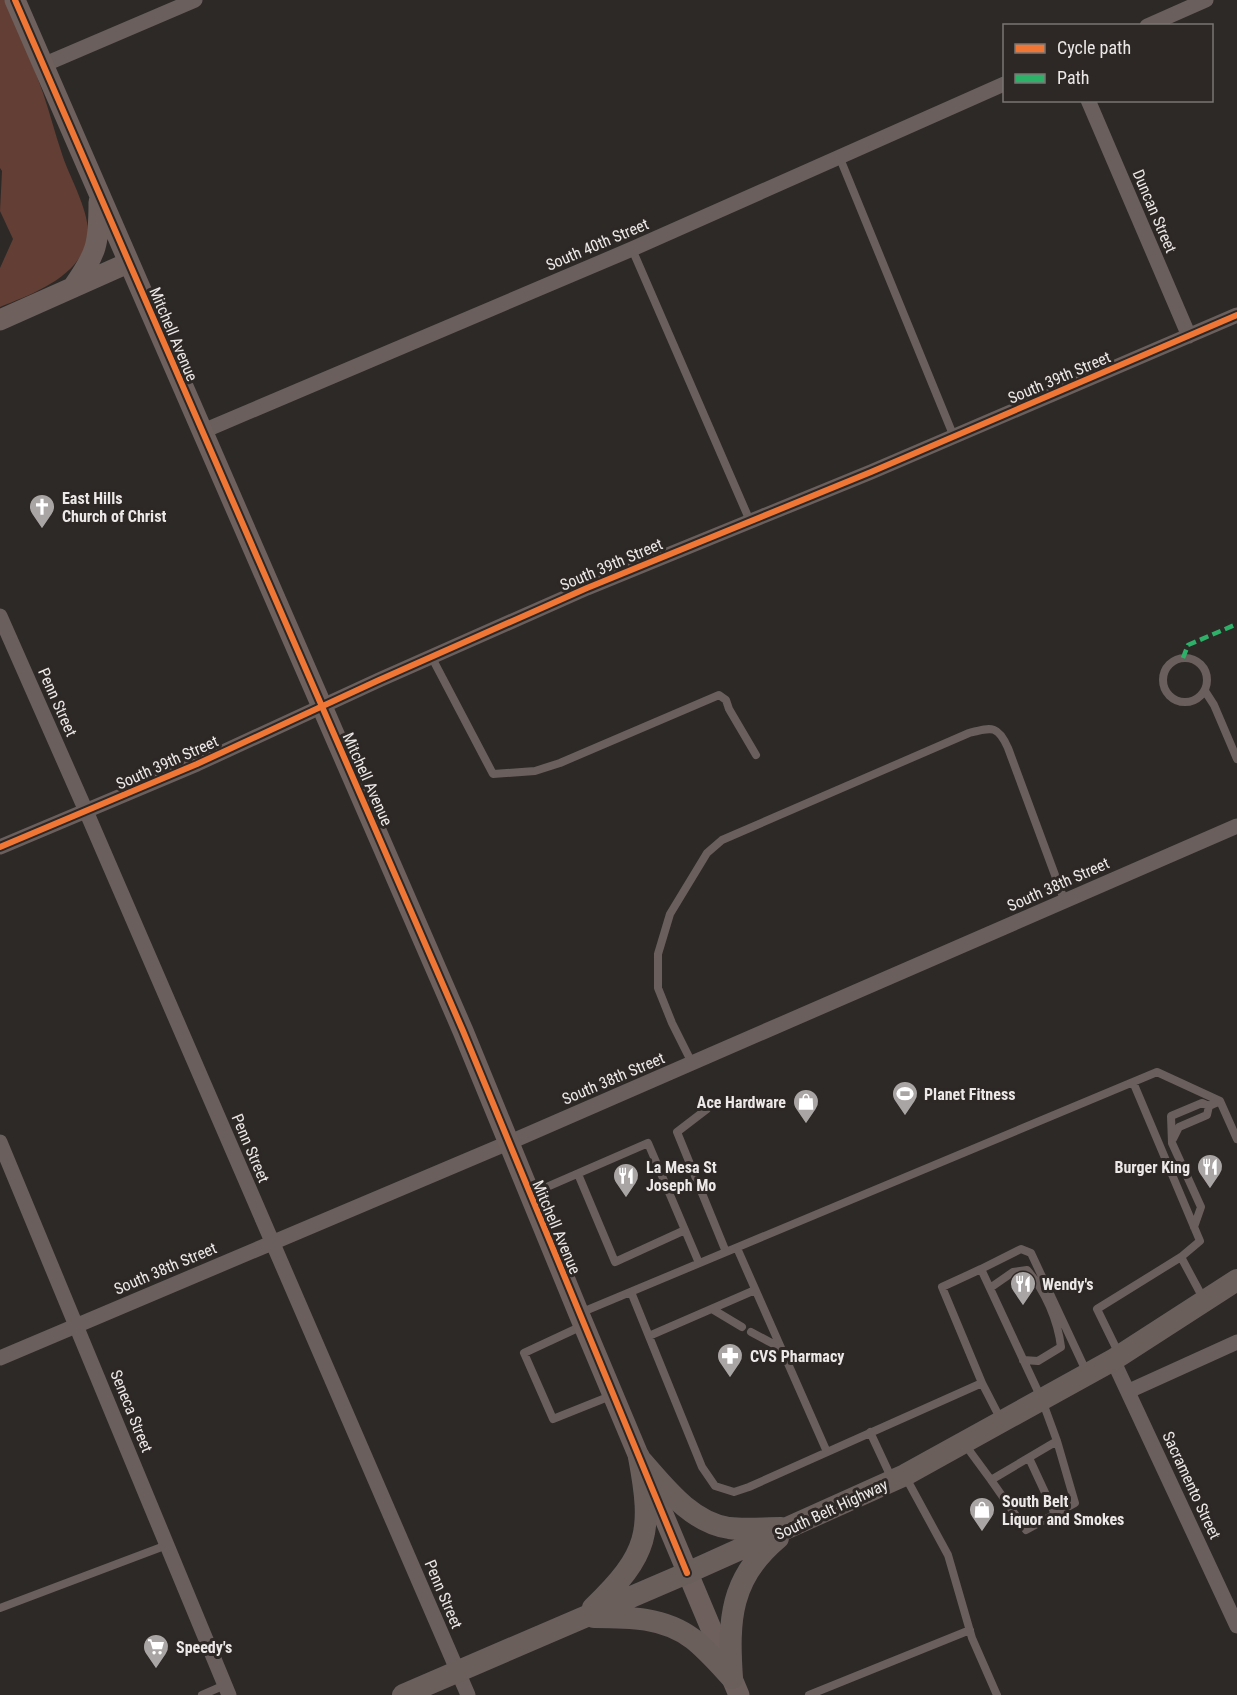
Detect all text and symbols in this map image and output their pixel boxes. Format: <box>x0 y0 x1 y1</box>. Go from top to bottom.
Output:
legend <box>1003 24 1213 102</box>
text: Cycle path <box>1057 37 1131 58</box>
text: Path <box>1057 67 1090 88</box>
street label: Duncan Street <box>1128 167 1181 256</box>
street label: South 40th Street <box>543 214 652 275</box>
street label: Mitchell Avenue <box>145 284 202 384</box>
street label: South 39th Street <box>1005 347 1114 408</box>
place label: East Hills Church of Christ <box>62 489 166 526</box>
church icon: East Hills Church of Christ <box>27 492 57 530</box>
street label: South 39th Street <box>557 534 666 595</box>
street label: Penn Street <box>34 665 81 740</box>
street label: Mitchell Avenue <box>338 730 397 829</box>
street label: South 39th Street <box>113 731 221 793</box>
street label: South 38th Street <box>1004 853 1112 915</box>
street label: South 38th Street <box>559 1048 668 1109</box>
sports icon: Planet Fitness <box>890 1079 920 1117</box>
place label: Planet Fitness <box>924 1085 1015 1104</box>
shop icon: Ace Hardware <box>791 1087 821 1125</box>
place label: Ace Hardware <box>697 1093 786 1112</box>
street label: Penn Street <box>228 1111 274 1186</box>
restaurant icon: Burger King <box>1195 1152 1225 1190</box>
place label: La Mesa St Joseph Mo <box>646 1158 717 1195</box>
place label: Burger King <box>1115 1158 1190 1177</box>
restaurant icon: La Mesa St Joseph Mo <box>611 1161 641 1199</box>
street label: Mitchell Avenue <box>528 1177 585 1277</box>
street label: South 38th Street <box>111 1238 220 1299</box>
restaurant icon: Wendy's <box>1008 1269 1038 1307</box>
place label: Wendy's <box>1042 1275 1094 1294</box>
pharmacy icon: CVS Pharmacy <box>715 1341 745 1379</box>
place label: CVS Pharmacy <box>750 1347 844 1366</box>
street label: Seneca Street <box>106 1367 157 1455</box>
street label: Sacramento Street <box>1158 1428 1225 1542</box>
street label: South Belt Highway <box>772 1475 891 1544</box>
place label: South Belt Liquor and Smokes <box>1002 1492 1124 1529</box>
shop icon: South Belt Liquor and Smokes <box>967 1495 997 1533</box>
street label: Penn Street <box>421 1557 467 1632</box>
supermarket icon: Speedy's <box>141 1632 171 1670</box>
place label: Speedy's <box>176 1638 232 1657</box>

